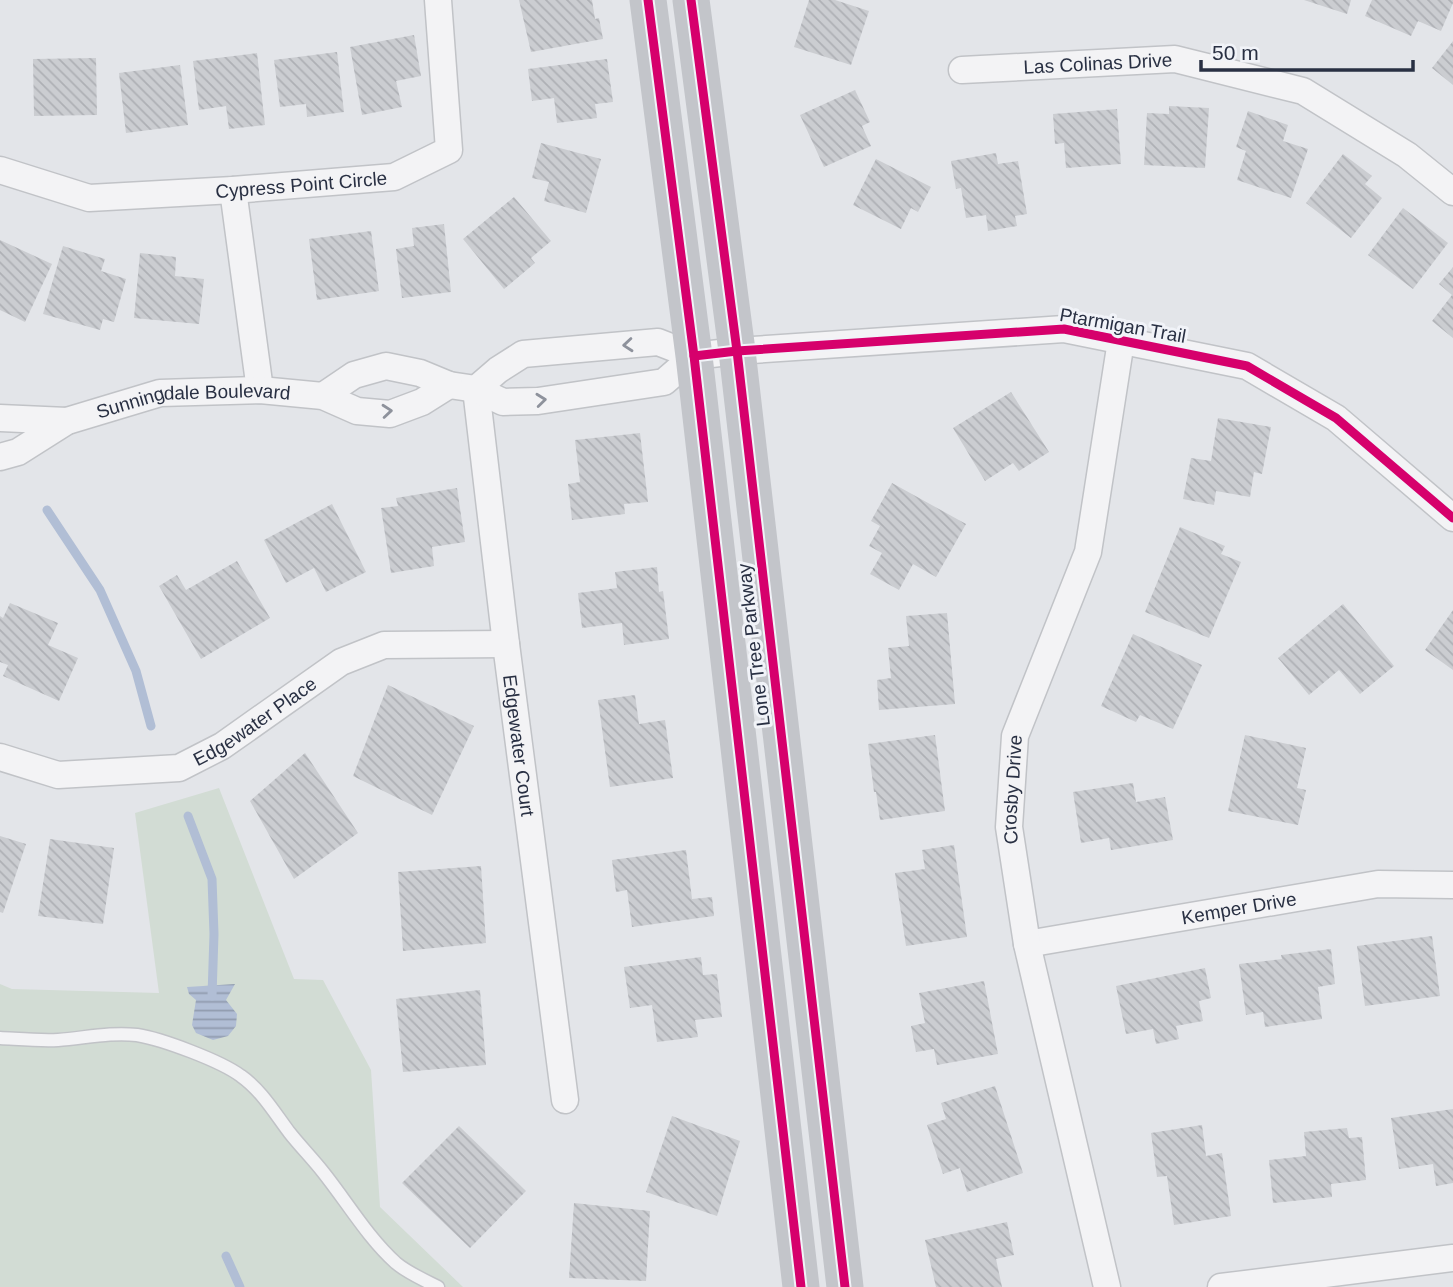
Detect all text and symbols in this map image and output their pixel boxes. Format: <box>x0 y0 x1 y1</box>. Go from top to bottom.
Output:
scale bar <box>1201 28 1413 72</box>
text: 50 m <box>1212 41 1259 64</box>
street label: Las Colinas Drive <box>1023 49 1173 78</box>
street label: Cypress Point Circle <box>215 168 388 202</box>
street label: Ptarmigan Trail <box>1058 304 1188 347</box>
one-way arrow <box>623 337 634 352</box>
street label: Sunningdale Boulevard <box>94 380 291 423</box>
one-way arrow <box>536 393 547 408</box>
one-way arrow <box>382 404 393 419</box>
street label: Lone Tree Parkway <box>733 562 774 727</box>
street label: Edgewater Place <box>190 673 320 770</box>
street label: Edgewater Court <box>499 673 538 818</box>
street label: Crosby Drive <box>999 734 1026 846</box>
street label: Kemper Drive <box>1180 888 1298 928</box>

